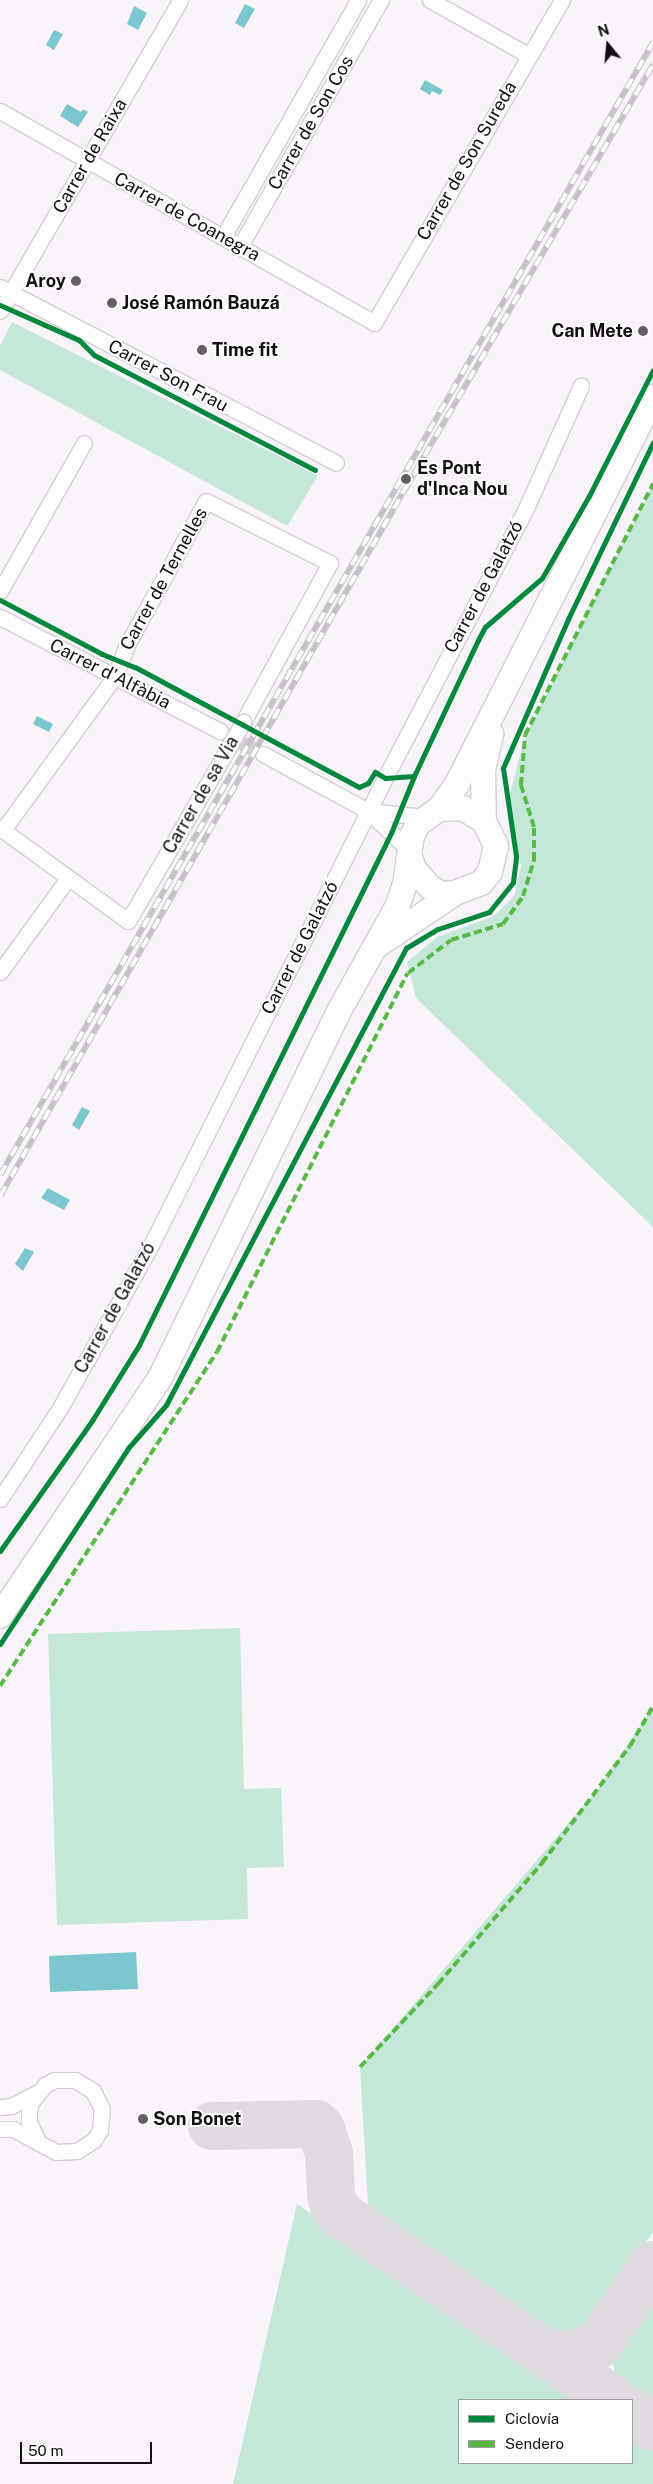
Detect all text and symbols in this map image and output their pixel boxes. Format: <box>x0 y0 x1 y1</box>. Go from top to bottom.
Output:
north arrow <box>583 20 633 70</box>
text: N <box>596 21 611 40</box>
street label: Carrer de Son Cos <box>264 52 358 194</box>
street label: Carrer de Son Sureda <box>413 77 521 245</box>
street label: Carrer de Raixa <box>48 95 132 217</box>
street label: Carrer de Coanegra <box>110 168 264 266</box>
place label: Aroy <box>25 270 66 292</box>
marker: Aroy <box>70 275 82 287</box>
place label: José Ramón Bauzá <box>122 292 280 314</box>
marker: José Ramón Bauzá <box>106 297 118 309</box>
place label: Can Mete <box>551 320 633 342</box>
marker: Can Mete <box>637 325 649 337</box>
street label: Carrer Son Frau <box>104 335 232 417</box>
place label: Time fit <box>212 339 278 361</box>
marker: Time fit <box>196 344 208 356</box>
place label: Es Pont d'Inca Nou <box>417 458 508 500</box>
marker: Es Pont d'Inca Nou <box>399 472 413 486</box>
street label: Carrer de Ternelles <box>116 504 212 654</box>
street label: Carrer de Galatzó <box>440 517 528 657</box>
street label: Carrer d'Alfàbia <box>46 634 174 714</box>
street label: Carrer de sa Via <box>158 732 244 858</box>
street label: Carrer de Galatzó <box>257 878 343 1018</box>
street label: Carrer de Galatzó <box>70 1239 160 1377</box>
place label: Son Bonet <box>153 2108 242 2130</box>
marker: Son Bonet <box>137 2113 149 2125</box>
legend <box>458 2399 633 2464</box>
text: Ciclovía <box>505 2410 559 2427</box>
scale bar <box>22 2432 155 2464</box>
text: Sendero <box>505 2435 564 2452</box>
text: 50 m <box>28 2442 63 2459</box>

